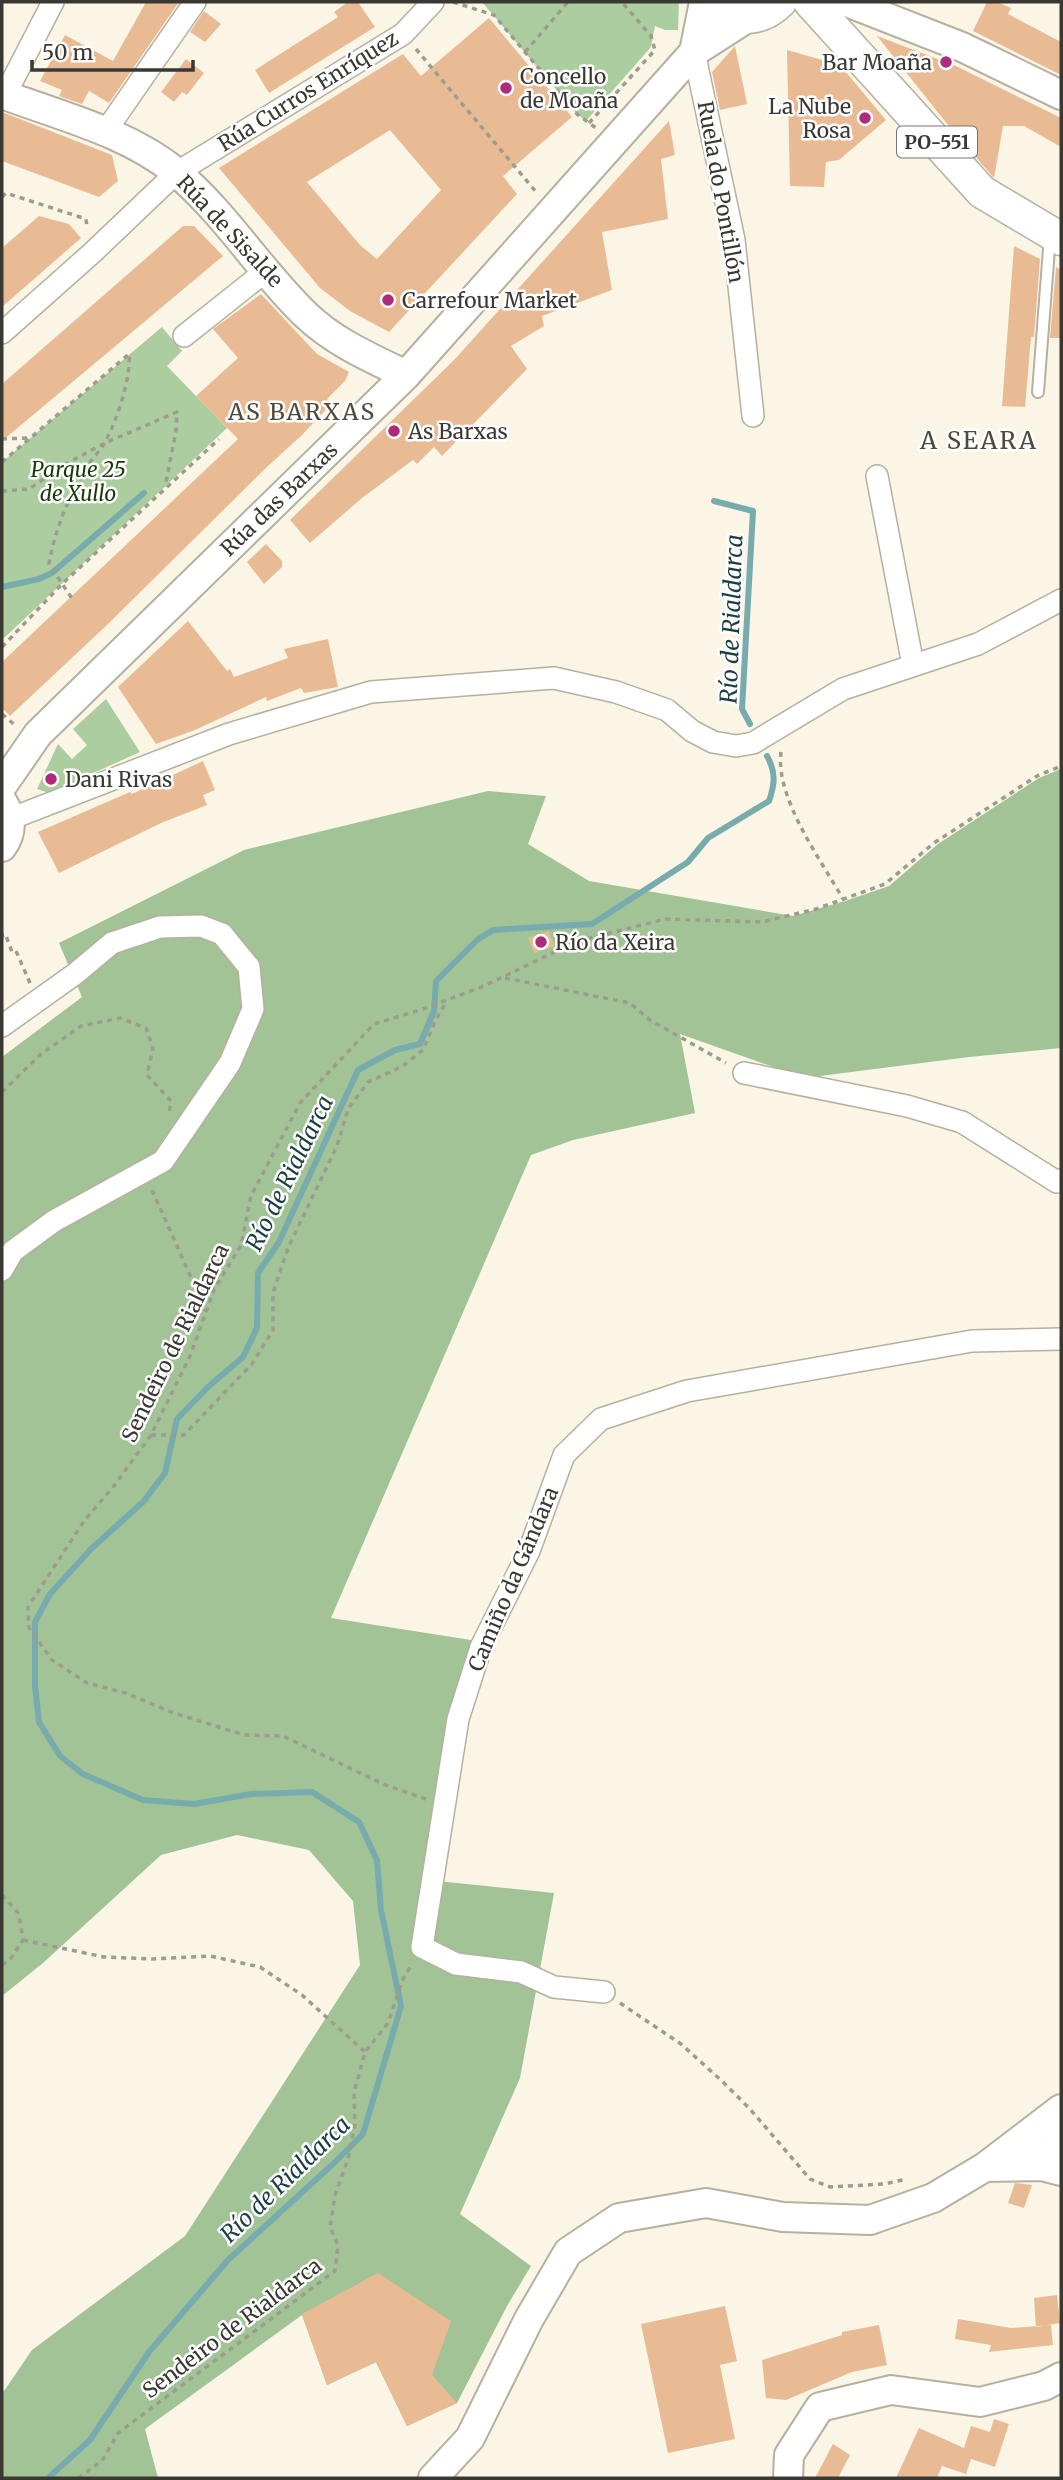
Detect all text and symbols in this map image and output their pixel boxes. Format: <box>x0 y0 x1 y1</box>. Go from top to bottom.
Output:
street label: Rúa Curros Enríquez <box>213 25 403 157</box>
scale bar <box>32 28 192 72</box>
text: 50 m <box>42 39 93 66</box>
place label: Bar Moaña <box>822 49 932 76</box>
marker: Bar Moaña <box>938 54 954 70</box>
place label: Concello de Moaña <box>520 63 618 114</box>
marker: Concello de Moaña <box>498 80 514 96</box>
place label: La Nube Rosa <box>768 93 851 144</box>
street label: Ruela do Pontillón <box>692 99 750 285</box>
marker: La Nube Rosa <box>857 110 873 126</box>
road number: PO-551 <box>897 126 977 158</box>
street label: Rúa de Sisalde <box>171 169 289 293</box>
place label: Carrefour Market <box>402 287 577 314</box>
marker: Carrefour Market <box>380 292 396 308</box>
district label: AS BARXAS <box>227 397 376 426</box>
place label: As Barxas <box>407 418 508 445</box>
marker: As Barxas <box>386 423 402 439</box>
district label: A SEARA <box>919 425 1038 456</box>
street label: Rúa das Barxas <box>215 436 343 562</box>
park label: Parque 25 de Xullo <box>31 456 126 507</box>
water label: Río de Rialdarca <box>714 534 748 704</box>
place label: Dani Rivas <box>65 766 172 793</box>
marker: Dani Rivas <box>43 771 59 787</box>
place label: Río da Xeira <box>555 929 675 956</box>
marker: Río da Xeira <box>533 934 549 950</box>
water label: Río de Rialdarca <box>239 1091 339 1255</box>
street label: Sendeiro de Rialdarca <box>115 1239 235 1447</box>
street label: Camiño da Gándara <box>462 1483 564 1675</box>
water label: Río de Rialdarca <box>214 2110 356 2248</box>
street label: Sendeiro de Rialdarca <box>137 2252 327 2404</box>

